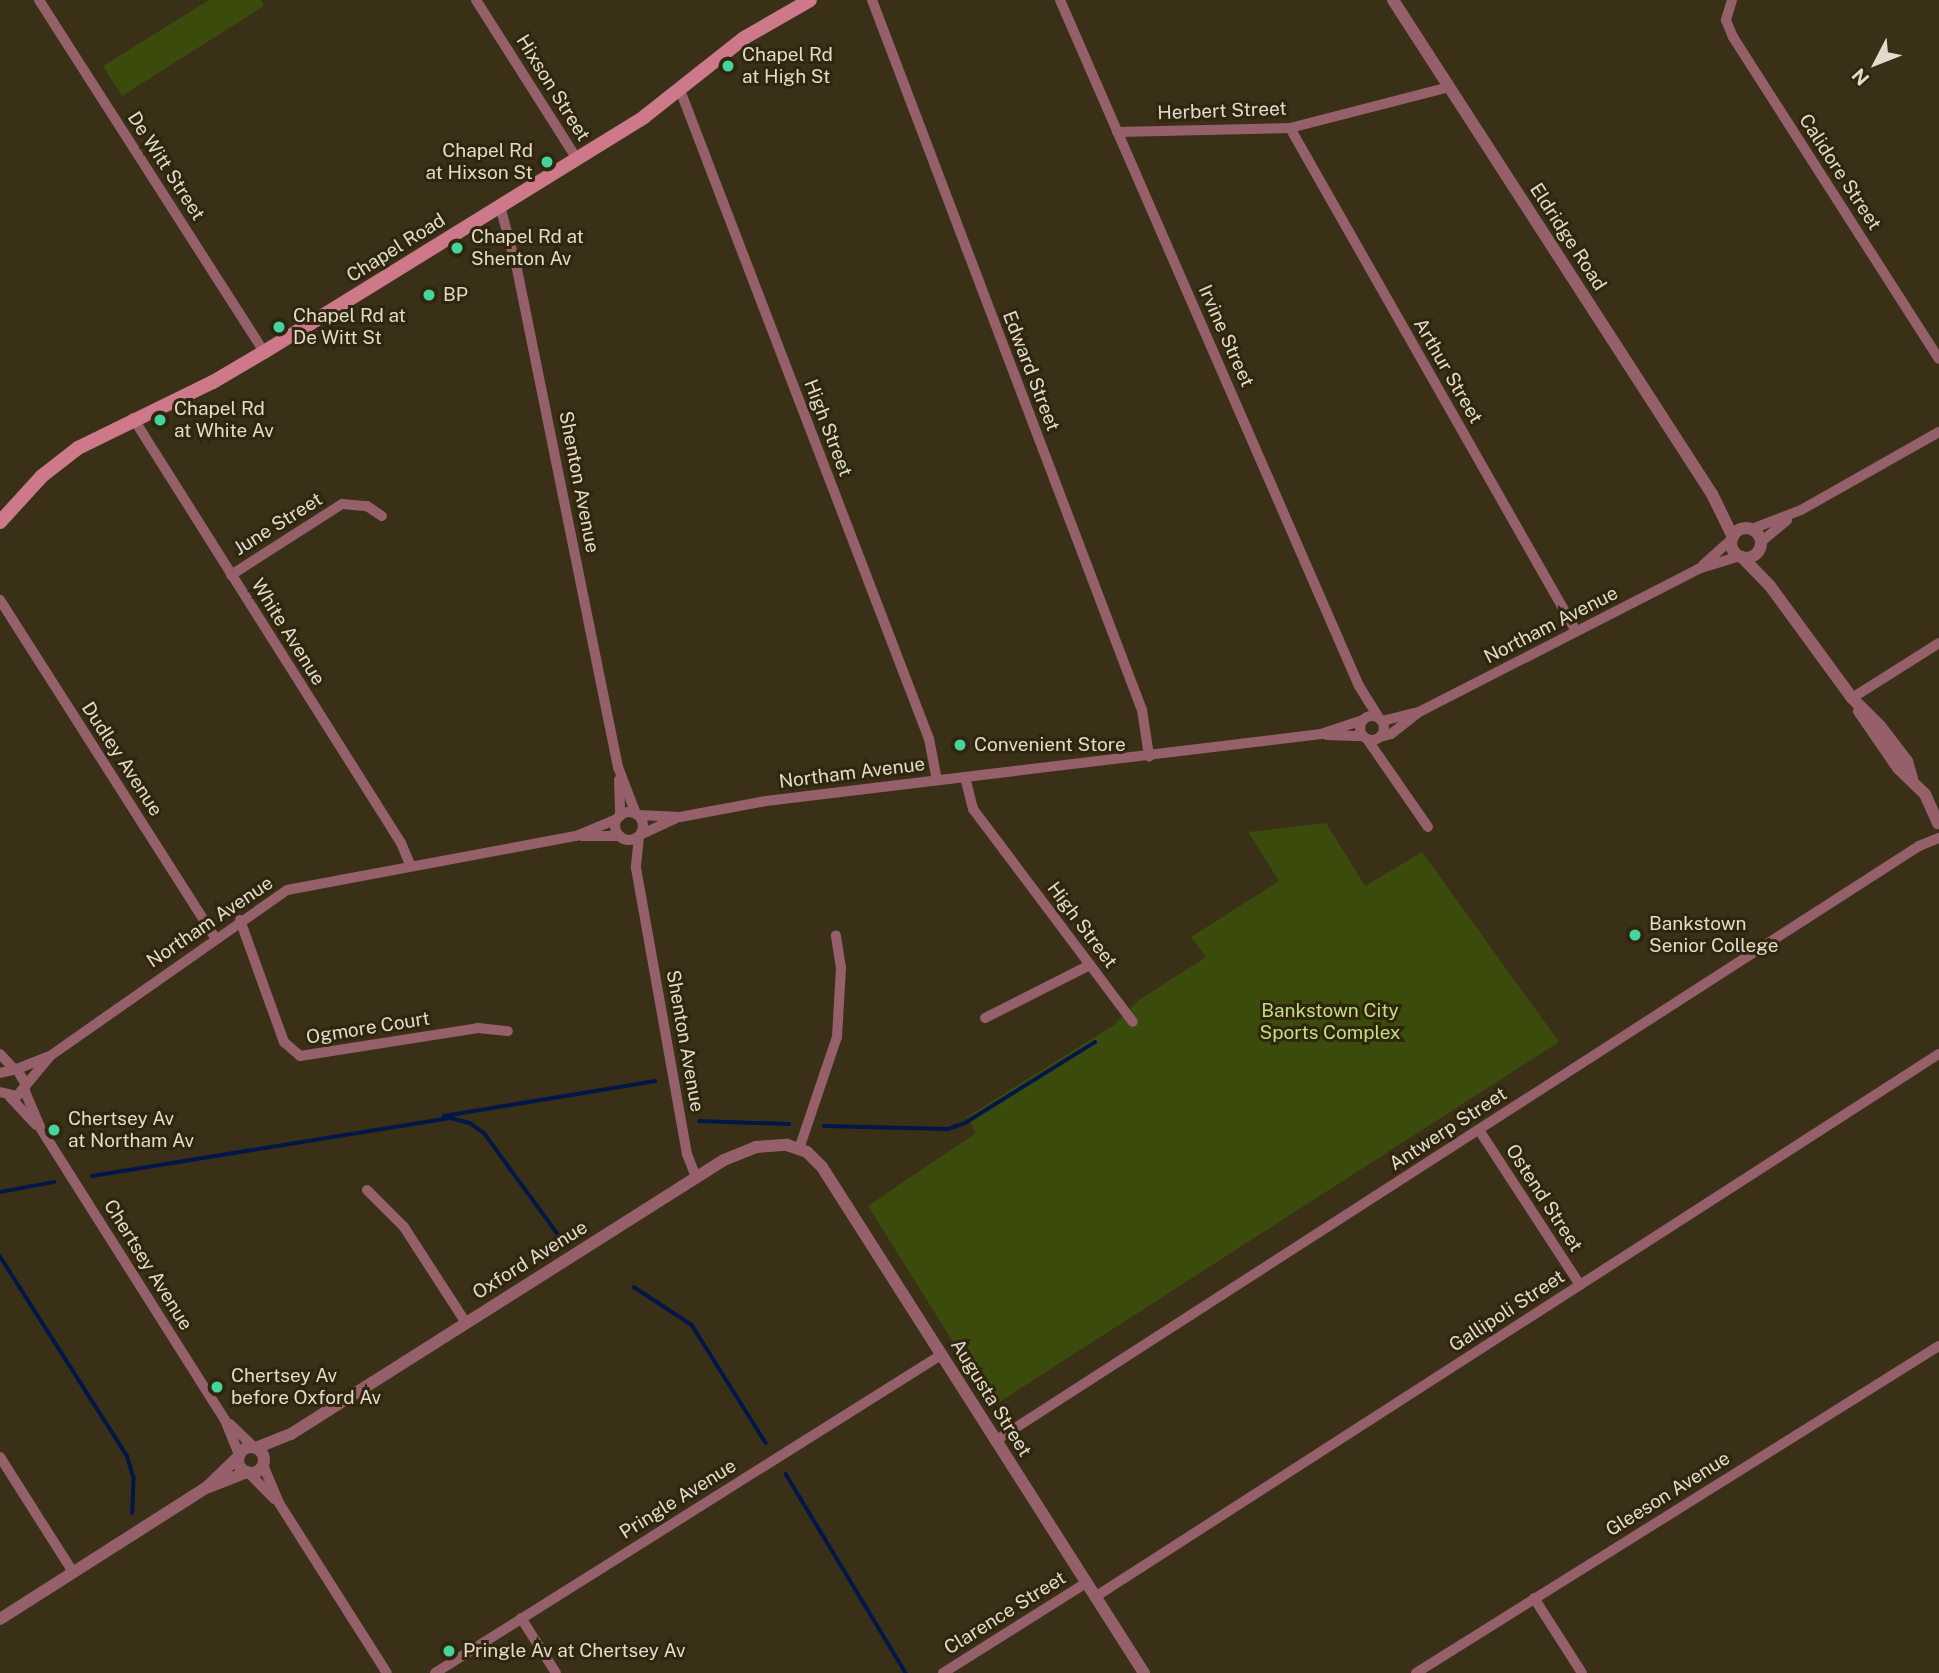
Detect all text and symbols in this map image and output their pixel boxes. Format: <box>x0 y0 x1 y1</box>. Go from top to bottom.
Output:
north arrow <box>1841 28 1911 98</box>
street label: Hixson Street <box>511 31 595 145</box>
place label: Chapel Rd at High St <box>742 44 833 88</box>
marker: Chapel Rd at High St <box>720 58 736 74</box>
text: N <box>1847 64 1874 90</box>
street label: Herbert Street <box>1157 97 1287 125</box>
street label: De Witt Street <box>122 107 210 225</box>
street label: Calidore Street <box>1794 110 1886 234</box>
place label: Chapel Rd at Hixson St <box>425 140 533 184</box>
marker: Chapel Rd at Hixson St <box>539 154 555 170</box>
street label: Eldridge Road <box>1525 179 1611 295</box>
street label: Chapel Road <box>342 209 450 287</box>
place label: Chapel Rd at Shenton Av <box>471 226 584 270</box>
marker: Chapel Rd at Shenton Av <box>449 240 465 256</box>
street label: Irvine Street <box>1193 281 1259 391</box>
place label: BP <box>443 284 468 306</box>
marker: BP <box>421 287 437 303</box>
place label: Chapel Rd at De Witt St <box>293 305 406 349</box>
street label: Edward Street <box>998 308 1064 434</box>
street label: Arthur Street <box>1409 314 1487 428</box>
marker: Chapel Rd at De Witt St <box>271 319 287 335</box>
street label: High Street <box>799 376 857 480</box>
place label: Chapel Rd at White Av <box>174 398 274 442</box>
street label: Shenton Avenue <box>554 409 604 555</box>
marker: Chapel Rd at White Av <box>152 412 168 428</box>
street label: June Street <box>229 488 327 560</box>
street label: White Avenue <box>246 574 330 690</box>
street label: Northam Avenue <box>1480 581 1622 669</box>
street label: Dudley Avenue <box>77 698 167 820</box>
place label: Convenient Store <box>974 734 1126 756</box>
marker: Convenient Store <box>952 737 968 753</box>
street label: Northam Avenue <box>778 753 926 793</box>
street label: Northam Avenue <box>143 871 277 973</box>
street label: High Street <box>1042 877 1122 973</box>
place label: Bankstown Senior College <box>1649 913 1778 957</box>
marker: Bankstown Senior College <box>1627 927 1643 943</box>
street label: Shenton Avenue <box>661 968 709 1114</box>
park label: Bankstown City Sports Complex <box>1259 1000 1401 1044</box>
street label: Ogmore Court <box>305 1007 431 1049</box>
street label: Antwerp Street <box>1385 1082 1511 1176</box>
place label: Chertsey Av at Northam Av <box>68 1108 194 1152</box>
marker: Chertsey Av at Northam Av <box>46 1122 62 1138</box>
street label: Ostend Street <box>1501 1140 1587 1256</box>
street label: Chertsey Avenue <box>99 1196 197 1334</box>
street label: Oxford Avenue <box>468 1216 592 1304</box>
street label: Gallipoli Street <box>1445 1265 1569 1357</box>
street label: Augusta Street <box>946 1335 1036 1461</box>
place label: Chertsey Av before Oxford Av <box>231 1365 381 1409</box>
marker: Chertsey Av before Oxford Av <box>209 1379 225 1395</box>
street label: Gleeson Avenue <box>1602 1447 1734 1541</box>
street label: Pringle Avenue <box>616 1454 740 1544</box>
street label: Clarence Street <box>940 1566 1070 1660</box>
place label: Pringle Av at Chertsey Av <box>463 1640 686 1662</box>
marker: Pringle Av at Chertsey Av <box>441 1643 457 1659</box>

